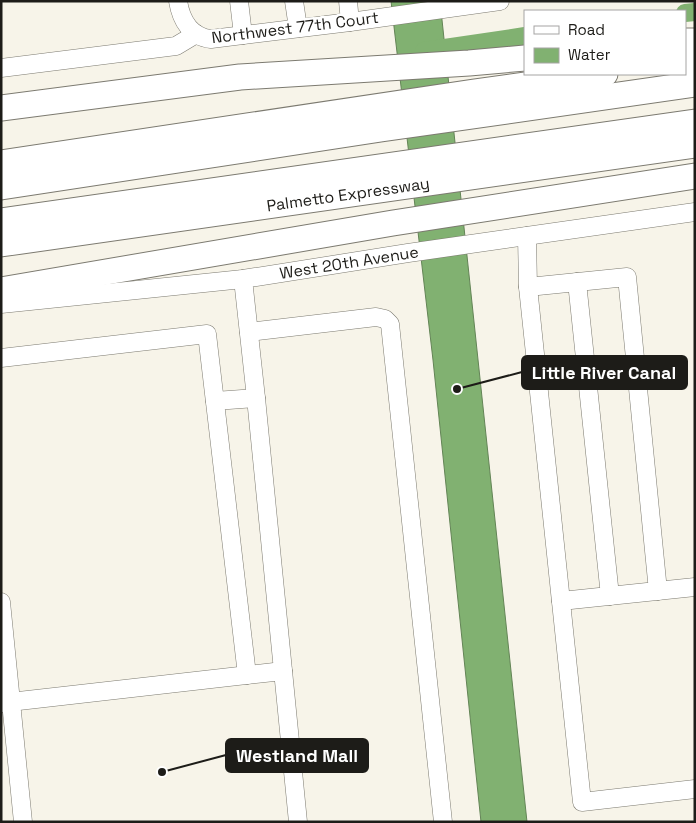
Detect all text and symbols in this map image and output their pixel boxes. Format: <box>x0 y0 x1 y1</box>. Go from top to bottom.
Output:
street label: Northwest 77th Court <box>210 7 380 48</box>
legend <box>524 10 686 75</box>
text: Road <box>568 20 605 39</box>
text: Water <box>568 45 611 64</box>
street label: Palmetto Expressway <box>265 173 431 216</box>
street label: West 20th Avenue <box>278 241 420 284</box>
callout: Little River Canal <box>522 356 687 389</box>
text: Little River Canal <box>532 361 676 384</box>
callout: Westland Mall <box>226 739 368 772</box>
text: Westland Mall <box>236 744 358 767</box>

